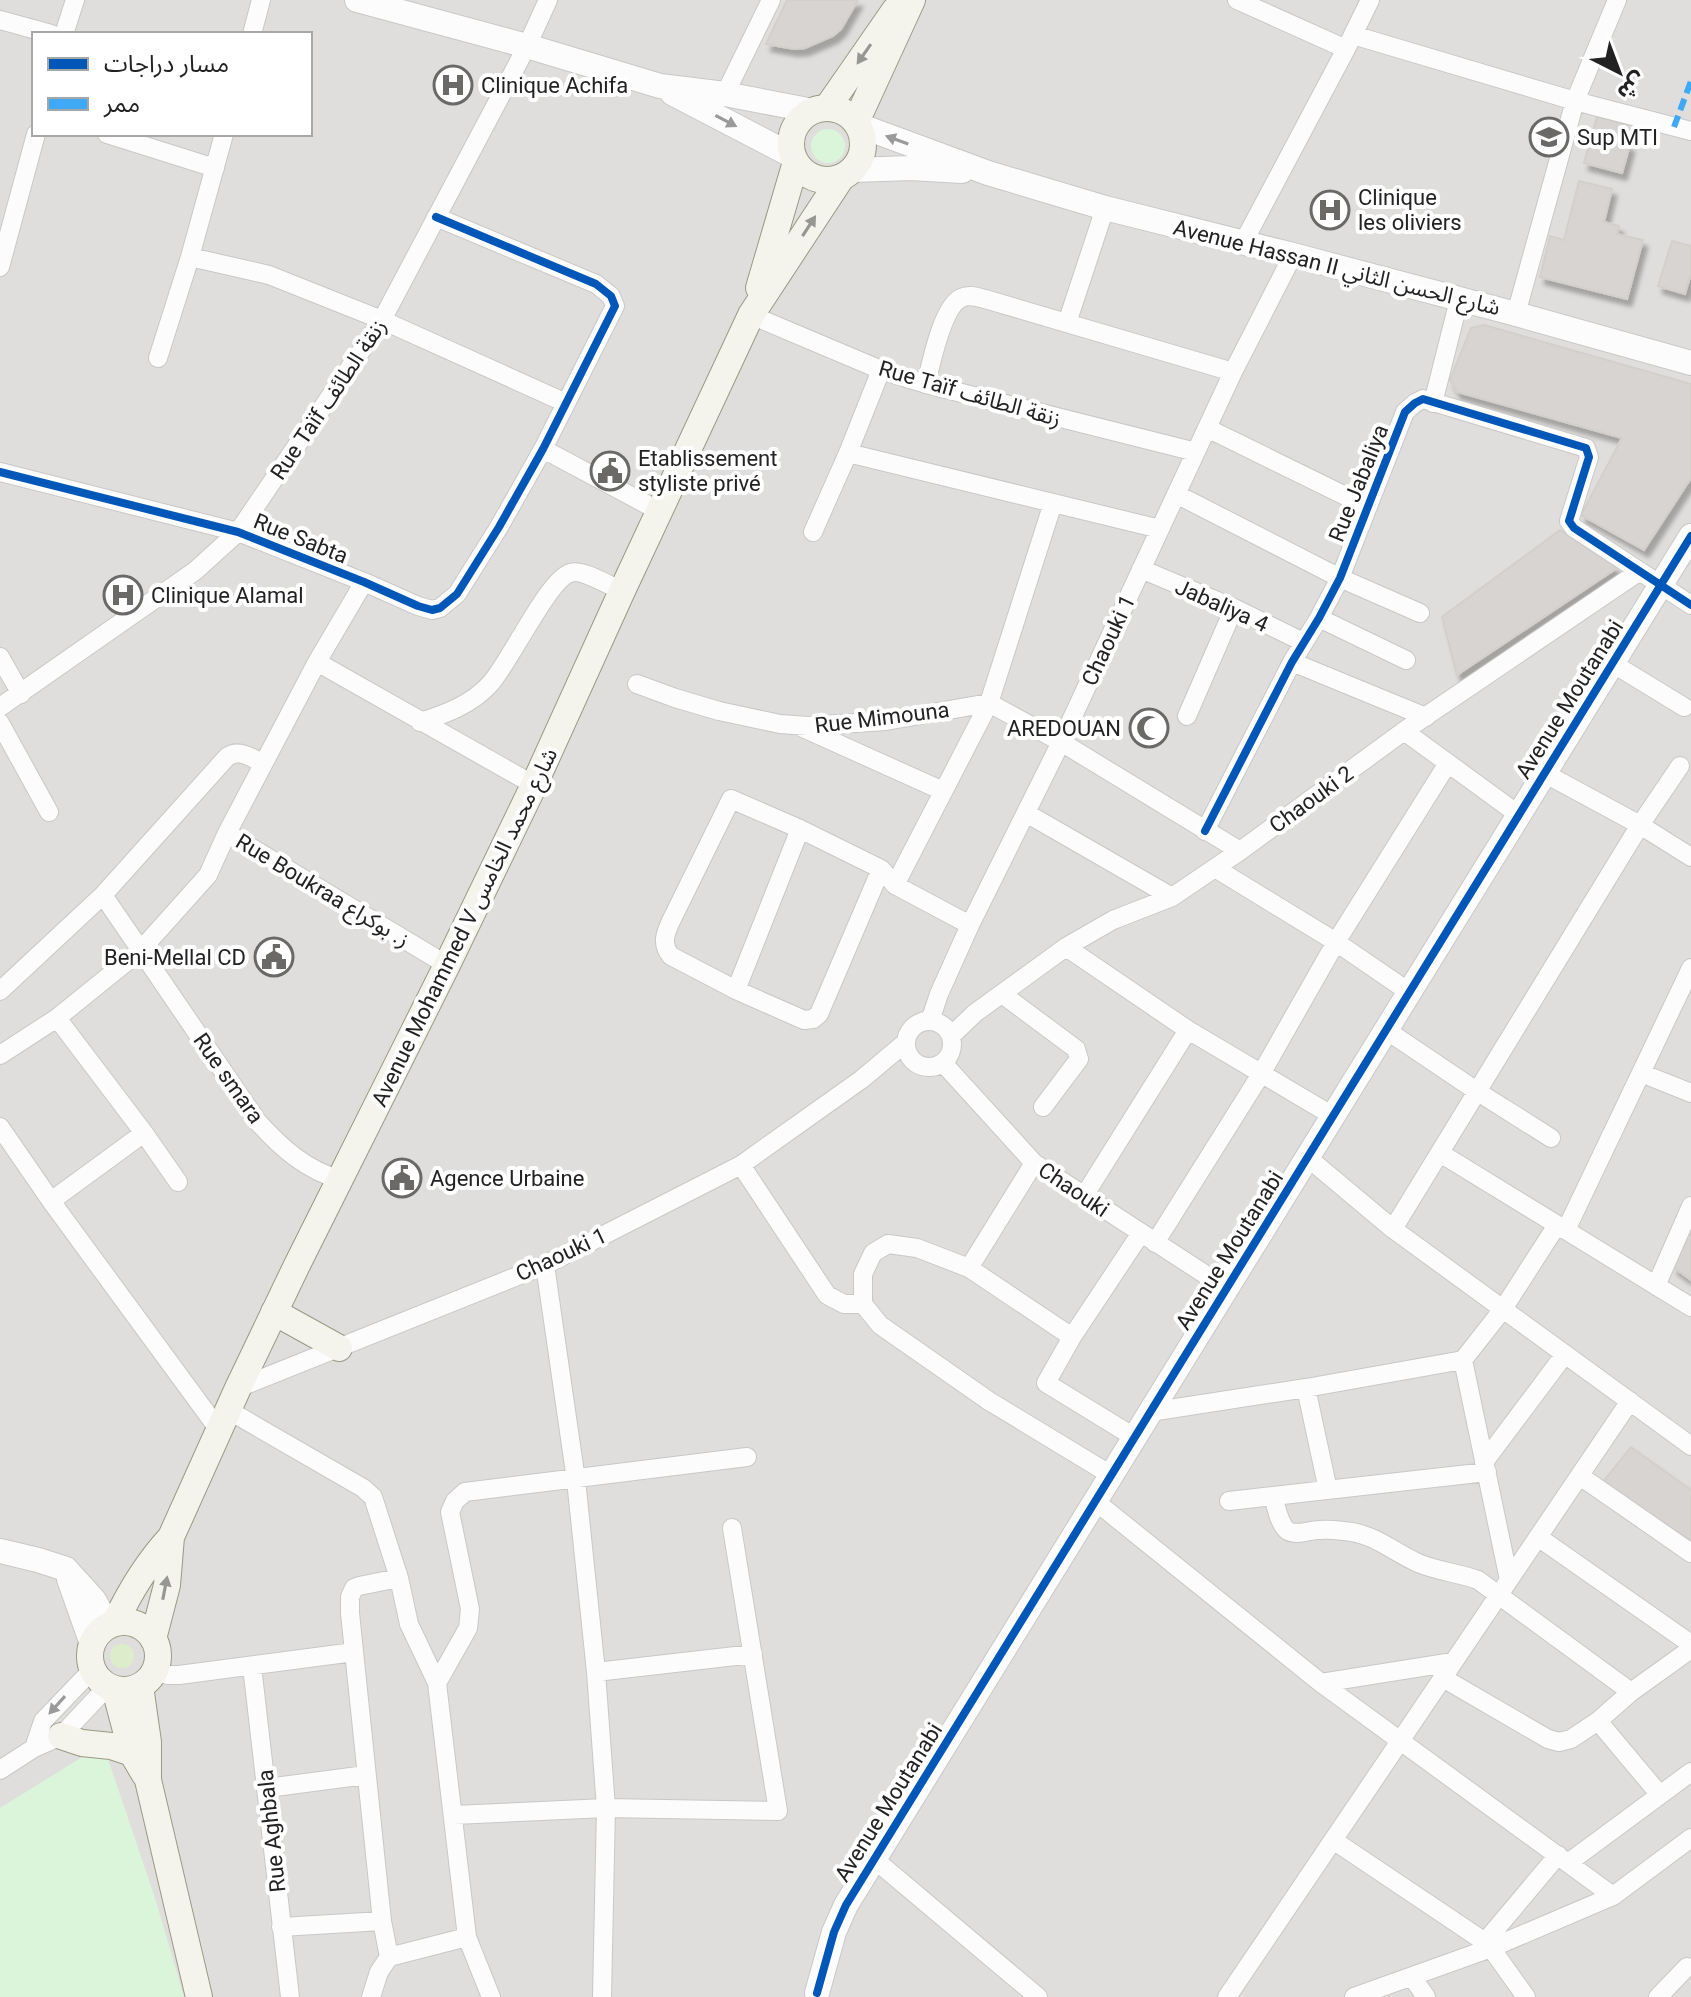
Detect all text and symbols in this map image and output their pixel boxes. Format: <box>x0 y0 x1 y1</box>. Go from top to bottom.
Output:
legend <box>32 32 312 136</box>
north arrow <box>1579 32 1659 112</box>
one-way arrow <box>857 43 872 64</box>
text: مسار دراجات <box>104 50 229 78</box>
hospital icon: Clinique Achifa <box>432 64 474 106</box>
text: ش <box>1612 67 1652 106</box>
place label: Clinique Achifa <box>481 73 628 98</box>
text: ممر <box>103 90 140 118</box>
one-way arrow <box>715 115 738 128</box>
school or university icon: Sup MTI <box>1528 116 1570 158</box>
place label: Sup MTI <box>1577 125 1658 150</box>
one-way arrow <box>885 133 909 145</box>
place label: Clinique les oliviers <box>1358 185 1462 235</box>
hospital icon: Clinique les oliviers <box>1309 189 1351 231</box>
one-way arrow <box>801 215 816 236</box>
street label: Avenue Hassan II شارع الحسن الثاني <box>1170 215 1503 324</box>
street label: Rue Taïf زنقة الطائف <box>265 314 392 485</box>
street label: Rue Taïf زنقة الطائف <box>876 356 1064 432</box>
street label: Rue Jabaliya <box>1324 421 1393 545</box>
place label: Etablissement styliste privé <box>638 446 777 496</box>
public building icon: Etablissement styliste privé <box>589 450 631 492</box>
street label: Rue Sabta <box>250 508 352 569</box>
hospital icon: Clinique Alamal <box>102 574 144 616</box>
street label: Jabaliya 4 <box>1171 574 1272 637</box>
place label: Clinique Alamal <box>151 583 304 608</box>
street label: Chaouki 1 <box>1077 591 1140 690</box>
street label: Avenue Moutanabi <box>1511 615 1628 783</box>
street label: Rue Mimouna <box>813 697 951 738</box>
mosque icon: AREDOUAN <box>1128 707 1170 749</box>
place label: AREDOUAN <box>1007 716 1121 741</box>
street label: Avenue Mohammed V شارع محمد الخامس <box>367 744 566 1112</box>
street label: Chaouki 2 <box>1265 761 1358 838</box>
street label: Rue Boukraa ز. بوكراع <box>229 829 414 956</box>
public building icon: Beni-Mellal CD <box>253 936 295 978</box>
place label: Beni-Mellal CD <box>104 945 246 970</box>
street label: Rue smara <box>188 1028 269 1128</box>
public building icon: Agence Urbaine <box>381 1157 423 1199</box>
street label: Chaouki <box>1034 1157 1114 1222</box>
place label: Agence Urbaine <box>430 1166 584 1191</box>
street label: Avenue Moutanabi <box>1171 1166 1288 1334</box>
street label: Chaouki 1 <box>512 1223 611 1286</box>
one-way arrow <box>160 1576 172 1601</box>
one-way arrow <box>48 1695 66 1715</box>
street label: Avenue Moutanabi <box>830 1718 947 1886</box>
street label: Rue Aghbala <box>253 1768 290 1894</box>

